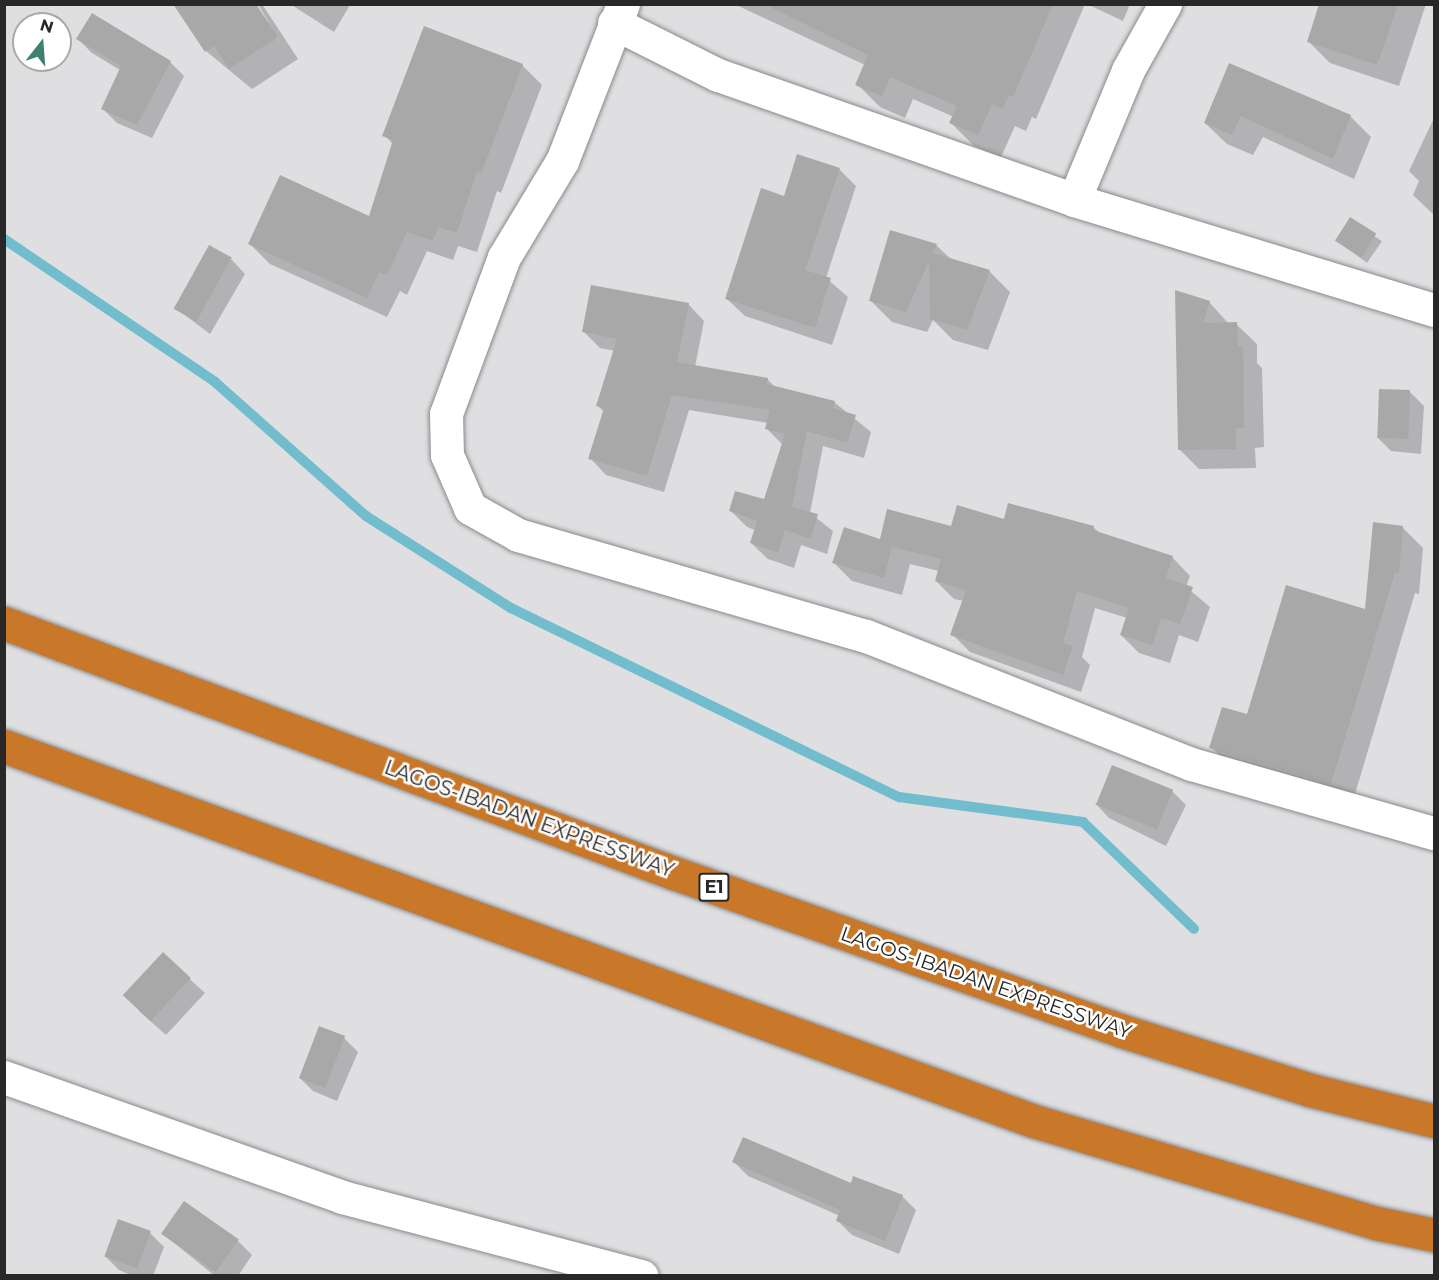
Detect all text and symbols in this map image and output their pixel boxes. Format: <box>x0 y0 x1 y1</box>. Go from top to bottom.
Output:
north arrow <box>12 12 72 72</box>
text: N <box>38 15 56 37</box>
street label: LAGOS-IBADAN EXPRESSWAY <box>381 755 677 883</box>
road number: E1 <box>698 872 730 902</box>
street label: LAGOS-IBADAN EXPRESSWAY <box>837 922 1135 1044</box>

